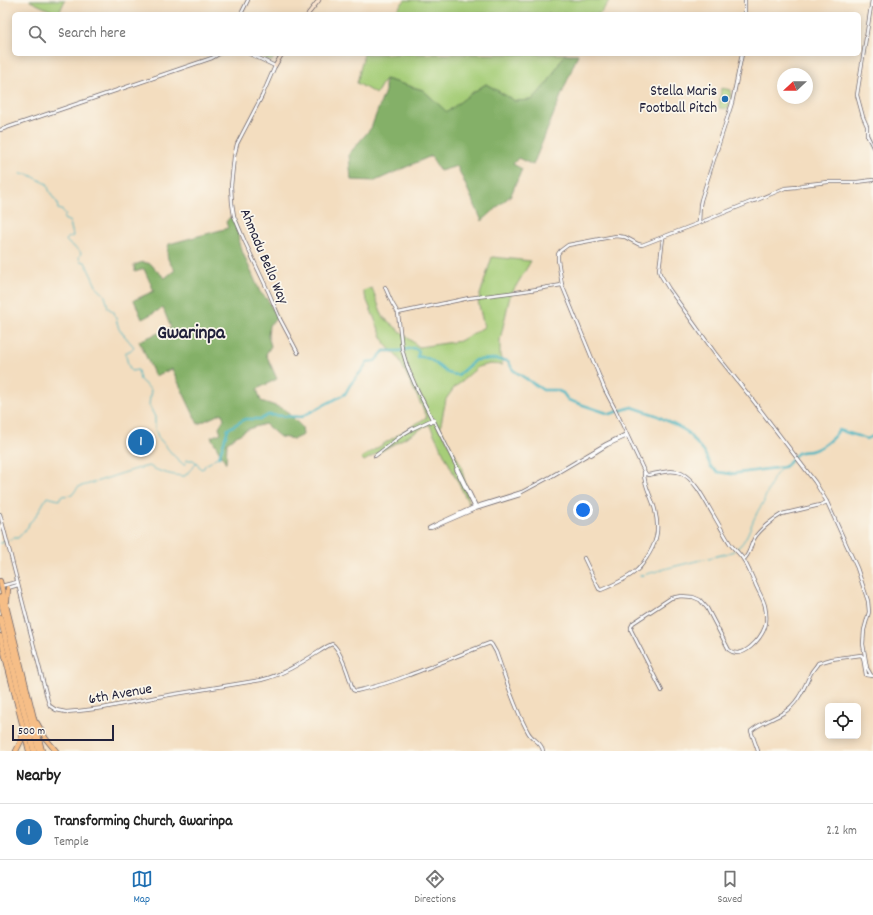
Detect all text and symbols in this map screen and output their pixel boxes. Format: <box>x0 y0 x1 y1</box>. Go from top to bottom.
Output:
search box <box>12 12 861 56</box>
icon: search <box>26 23 48 45</box>
text: Search here <box>58 23 126 45</box>
north arrow <box>777 68 813 104</box>
place label: Stella Maris Football Pitch <box>639 81 717 120</box>
marker: Stella Maris Football Pitch <box>720 94 730 104</box>
street label: Ahmadu Bello Way <box>233 206 294 309</box>
district label: Gwarinpa <box>157 321 226 348</box>
pin: 1 <box>128 427 154 457</box>
your location <box>573 500 593 520</box>
street label: 6th Avenue <box>87 678 154 711</box>
map controls <box>825 703 861 739</box>
button: locate <box>825 703 861 739</box>
scale bar <box>12 723 114 742</box>
text: 500 m <box>18 724 45 740</box>
text: Nearby <box>16 765 60 789</box>
text: Transforming Church, Gwarinpa <box>54 811 232 833</box>
text: 1 <box>28 822 30 841</box>
text: 2.2 km <box>826 822 857 841</box>
text: Temple <box>54 833 89 852</box>
tab: Map <box>131 868 153 908</box>
tab: Directions <box>414 868 456 908</box>
tab: Saved <box>718 868 742 908</box>

